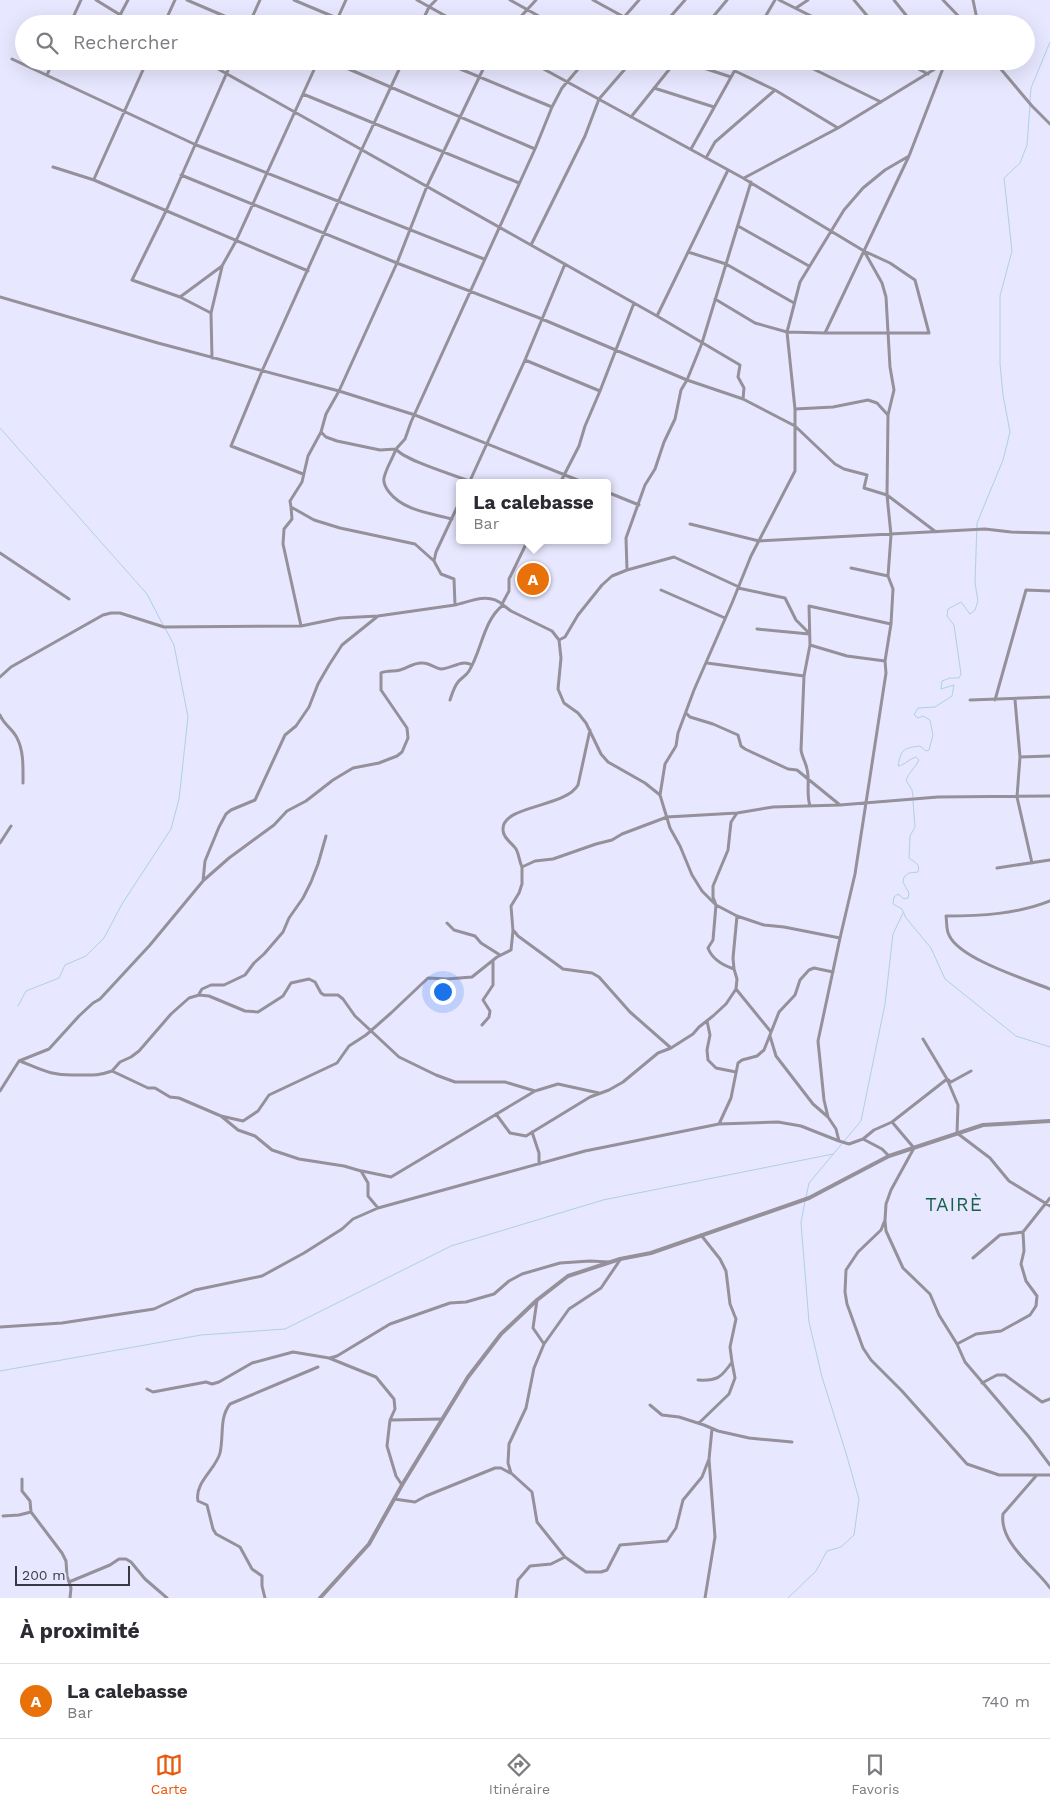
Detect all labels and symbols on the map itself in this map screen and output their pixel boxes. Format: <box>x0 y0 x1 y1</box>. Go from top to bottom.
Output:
pin: A <box>517 560 549 598</box>
your location <box>430 979 456 1005</box>
district label: TAIRÈ <box>925 1193 983 1216</box>
scale bar <box>15 1563 130 1586</box>

